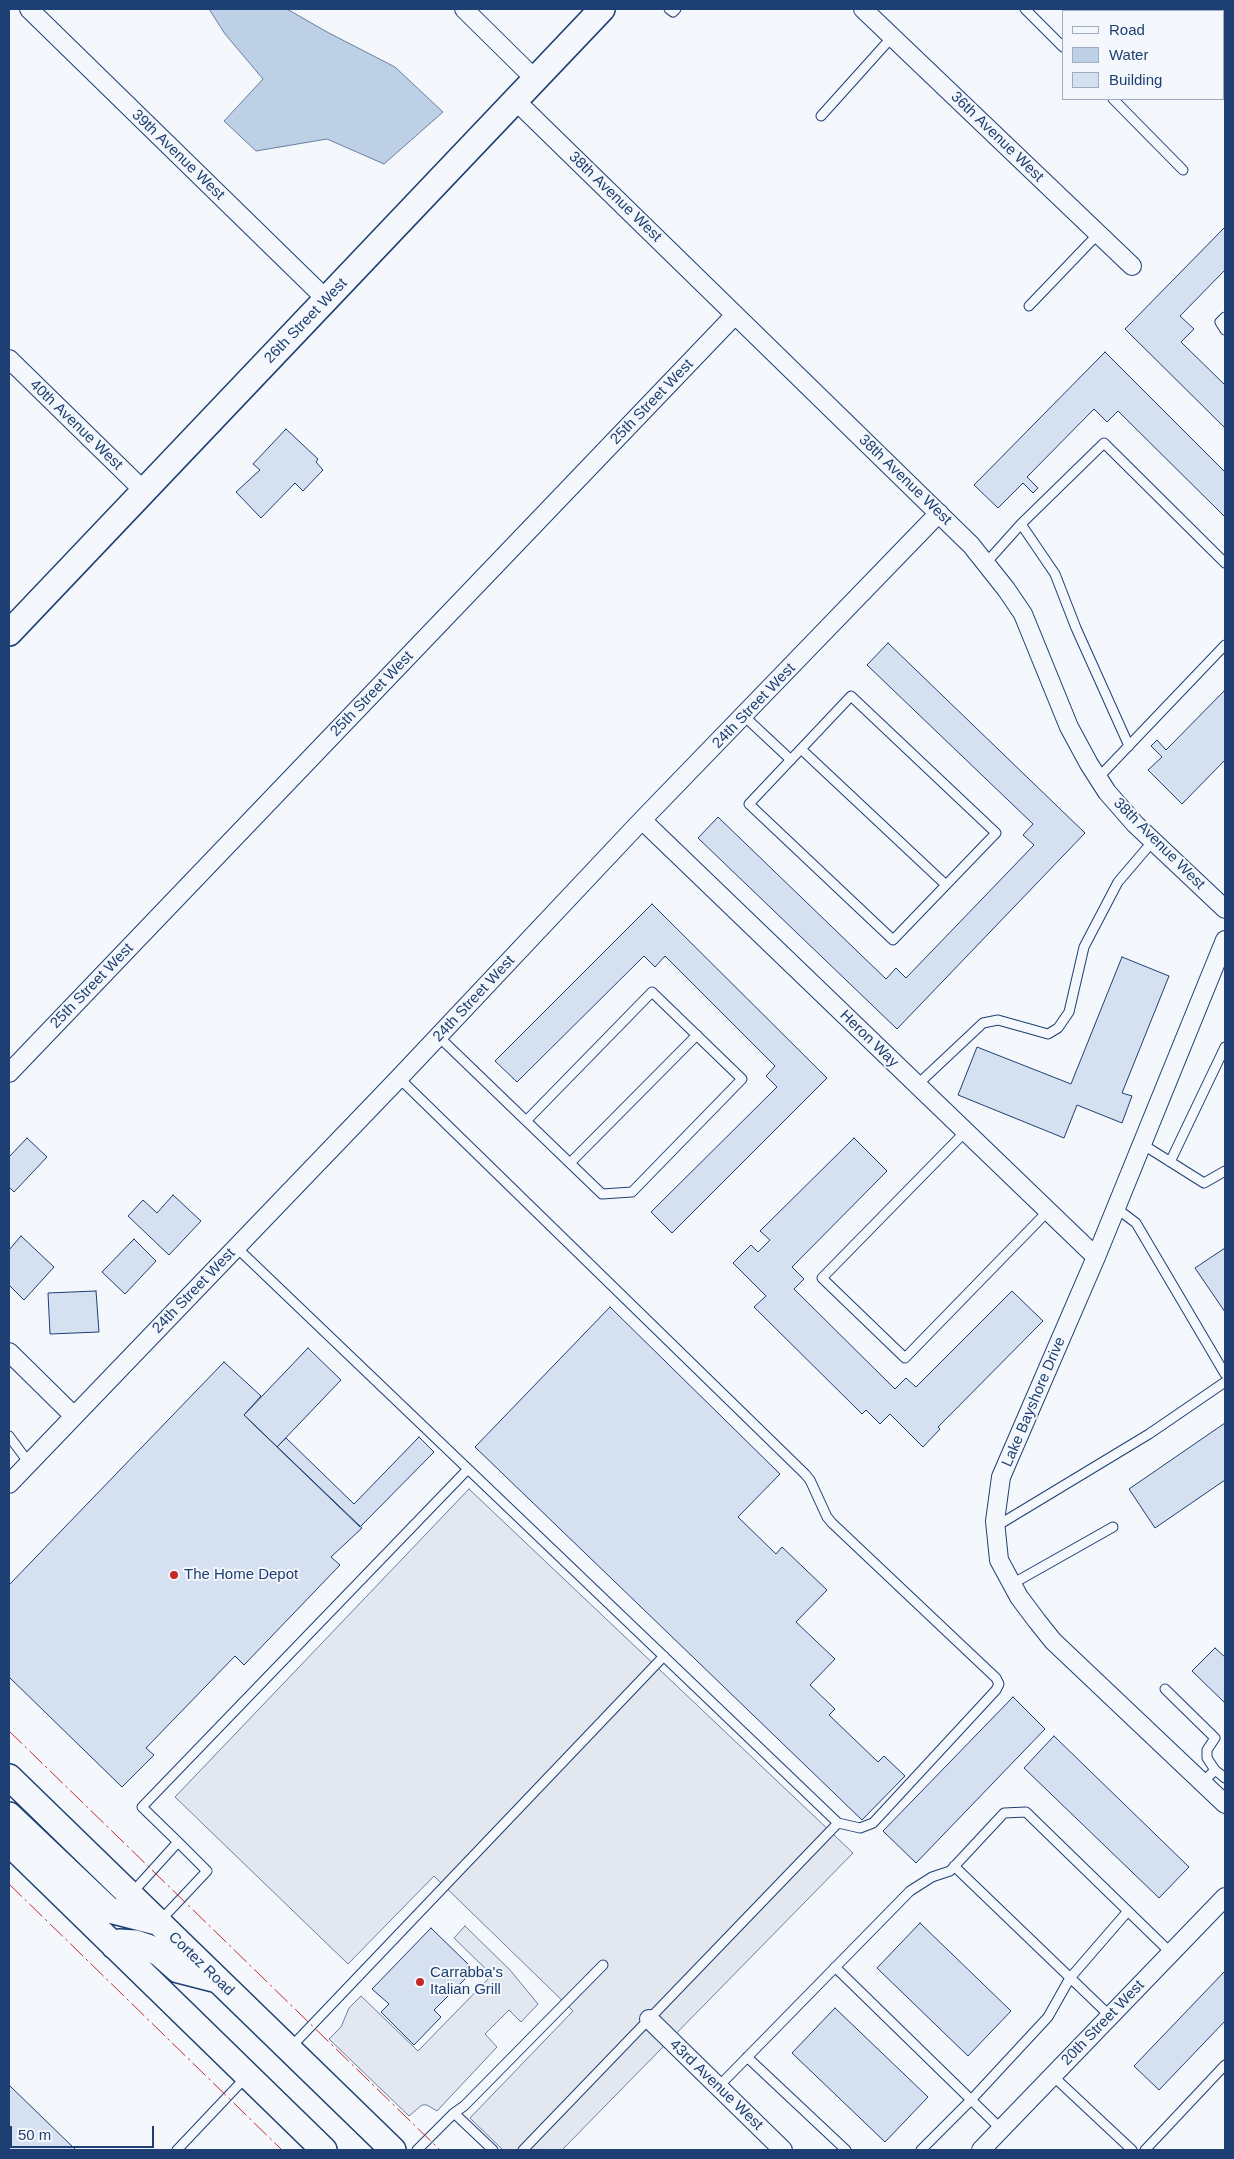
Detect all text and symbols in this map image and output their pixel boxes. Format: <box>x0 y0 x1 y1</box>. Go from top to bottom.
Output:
legend <box>1062 10 1224 100</box>
text: Road <box>1109 21 1145 38</box>
text: Water <box>1109 46 1148 63</box>
text: Building <box>1109 71 1162 88</box>
street label: 36th Avenue West <box>947 88 1047 186</box>
street label: 39th Avenue West <box>128 106 228 204</box>
street label: 38th Avenue West <box>565 148 665 246</box>
street label: 26th Street West <box>261 275 351 367</box>
street label: 25th Street West <box>607 356 697 448</box>
street label: 40th Avenue West <box>26 376 126 474</box>
street label: 38th Avenue West <box>855 431 955 529</box>
street label: 25th Street West <box>327 648 417 740</box>
street label: 24th Street West <box>709 660 799 752</box>
street label: 38th Avenue West <box>1109 794 1209 894</box>
street label: 25th Street West <box>47 940 137 1032</box>
street label: 24th Street West <box>429 952 519 1046</box>
street label: Heron Way <box>836 1007 902 1071</box>
street label: 24th Street West <box>149 1245 239 1337</box>
street label: Lake Bayshore Drive <box>999 1334 1069 1470</box>
place label: The Home Depot <box>184 1566 298 1584</box>
marker: The Home Depot <box>168 1569 180 1581</box>
street label: Cortez Road <box>164 1928 238 2000</box>
place label: Carrabba's Italian Grill <box>430 1964 503 1999</box>
marker: Carrabba's Italian Grill <box>414 1976 426 1988</box>
street label: 20th Street West <box>1058 1977 1148 2069</box>
street label: 43rd Avenue West <box>666 2036 766 2134</box>
scale bar <box>12 2116 156 2148</box>
text: 50 m <box>18 2126 51 2143</box>

